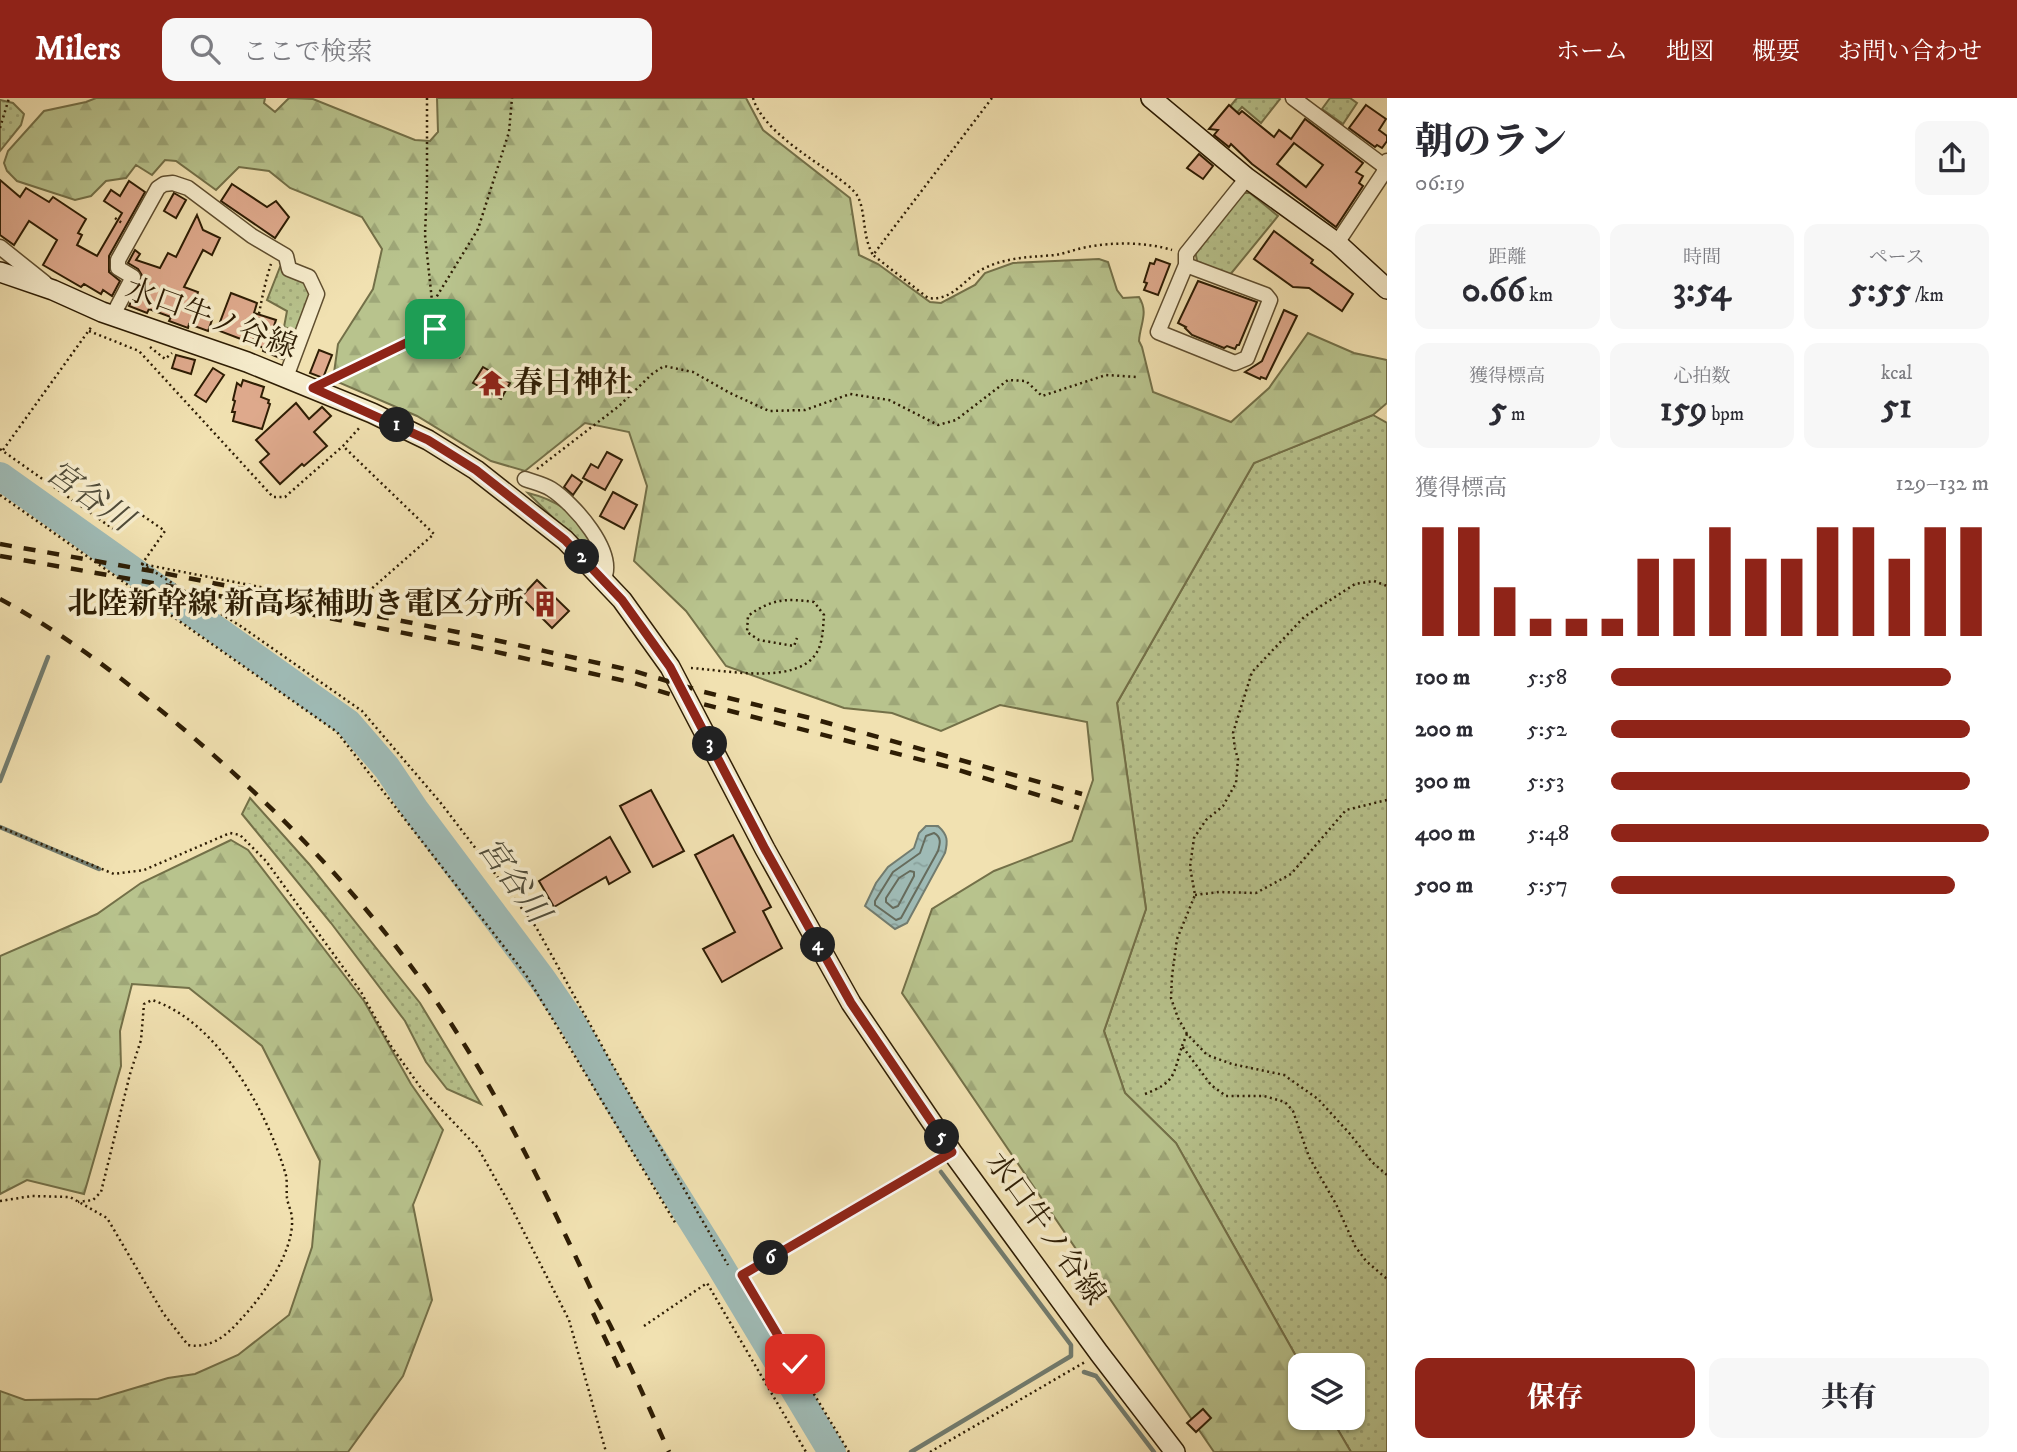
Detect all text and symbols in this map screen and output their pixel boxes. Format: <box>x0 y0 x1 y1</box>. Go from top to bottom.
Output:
search box <box>162 18 652 81</box>
text: Milers <box>35 29 120 70</box>
icon: search <box>186 30 224 68</box>
text: ここで検索 <box>242 36 372 69</box>
text: ホーム <box>1556 37 1628 67</box>
text: 地図 <box>1666 37 1714 67</box>
text: 概要 <box>1752 37 1800 67</box>
text: お問い合わせ <box>1838 37 1982 67</box>
text: 朝のラン <box>1415 119 1567 167</box>
button: share <box>1915 121 1989 195</box>
text: 06:19 <box>1415 169 1465 198</box>
text: 距離 <box>1488 246 1526 269</box>
text: 時間 <box>1683 246 1721 269</box>
text: ペース <box>1869 246 1925 269</box>
text: 0.66 <box>1462 269 1525 313</box>
text: 3:54 <box>1673 269 1731 313</box>
text: 5:55 <box>1850 269 1911 313</box>
street label: 水口牛ノ谷線 <box>120 271 302 367</box>
text: km <box>1525 284 1553 307</box>
text: /km <box>1911 284 1944 307</box>
pin <box>405 299 465 359</box>
icon: arrive <box>416 310 454 348</box>
text: kcal <box>1881 362 1912 385</box>
place label: 春日神社 <box>513 365 633 402</box>
text: 獲得標高 <box>1469 365 1545 388</box>
text: 心拍数 <box>1673 365 1731 388</box>
temple icon: 春日神社 <box>477 368 507 398</box>
text: 51 <box>1882 385 1912 429</box>
text: 5 <box>1489 388 1507 432</box>
text: 159 <box>1660 388 1707 432</box>
text: m <box>1507 403 1525 426</box>
text: bpm <box>1707 403 1744 426</box>
pin: 1 <box>380 408 414 442</box>
text: 1 <box>393 413 400 436</box>
water label: 宮谷川 <box>38 453 142 543</box>
text: 129–132 m <box>1895 469 1989 498</box>
text: 獲得標高 <box>1415 474 1507 503</box>
pin: 2 <box>564 540 600 574</box>
text: 2 <box>577 545 586 568</box>
place label: 北陸新幹線 新高塚補助き電区分所 <box>68 586 524 623</box>
building icon: 北陸新幹線 新高塚補助き電区分所 <box>530 589 560 619</box>
text: 100 m <box>1415 663 1470 692</box>
text: 5:58 <box>1527 663 1567 692</box>
text: 200 m <box>1415 715 1473 744</box>
text: 5:52 <box>1527 715 1567 744</box>
pin: 3 <box>692 726 728 762</box>
text: 3 <box>706 732 713 755</box>
text: 300 m <box>1415 767 1471 796</box>
text: 5:53 <box>1527 767 1564 796</box>
text: 400 m <box>1415 819 1475 848</box>
text: 5:48 <box>1527 819 1569 848</box>
water label: 宮谷川 <box>469 830 559 934</box>
text: 500 m <box>1415 871 1473 900</box>
text: 5:57 <box>1527 871 1568 900</box>
pin: 4 <box>800 928 836 962</box>
text: 4 <box>812 933 823 956</box>
pin: 5 <box>925 1119 960 1154</box>
text: 5 <box>937 1125 946 1148</box>
street label: 水口牛ノ谷線 <box>977 1145 1113 1313</box>
pin: 6 <box>754 1240 788 1276</box>
text: 6 <box>766 1246 775 1269</box>
pin <box>765 1334 825 1394</box>
icon: check <box>776 1345 814 1383</box>
map controls <box>1288 1353 1365 1430</box>
button: layers <box>1288 1353 1365 1430</box>
button: 保存 <box>1415 1358 1695 1438</box>
button: 共有 <box>1709 1358 1989 1438</box>

